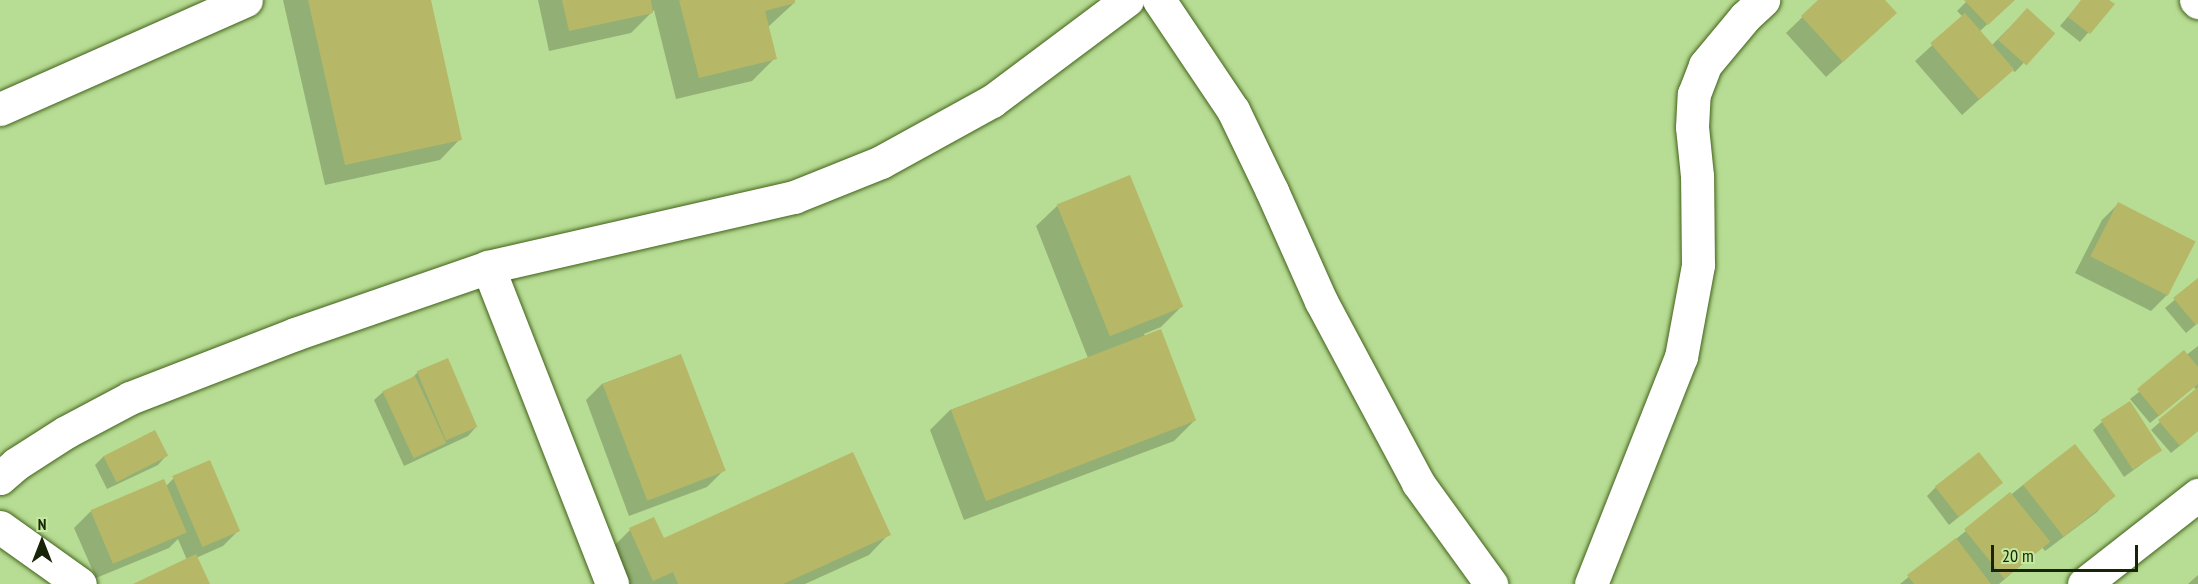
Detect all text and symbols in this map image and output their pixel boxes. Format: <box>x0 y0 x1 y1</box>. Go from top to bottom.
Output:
north arrow <box>12 512 72 572</box>
text: N <box>38 514 46 534</box>
scale bar <box>1994 533 2141 571</box>
text: 20 m <box>2002 544 2034 567</box>

